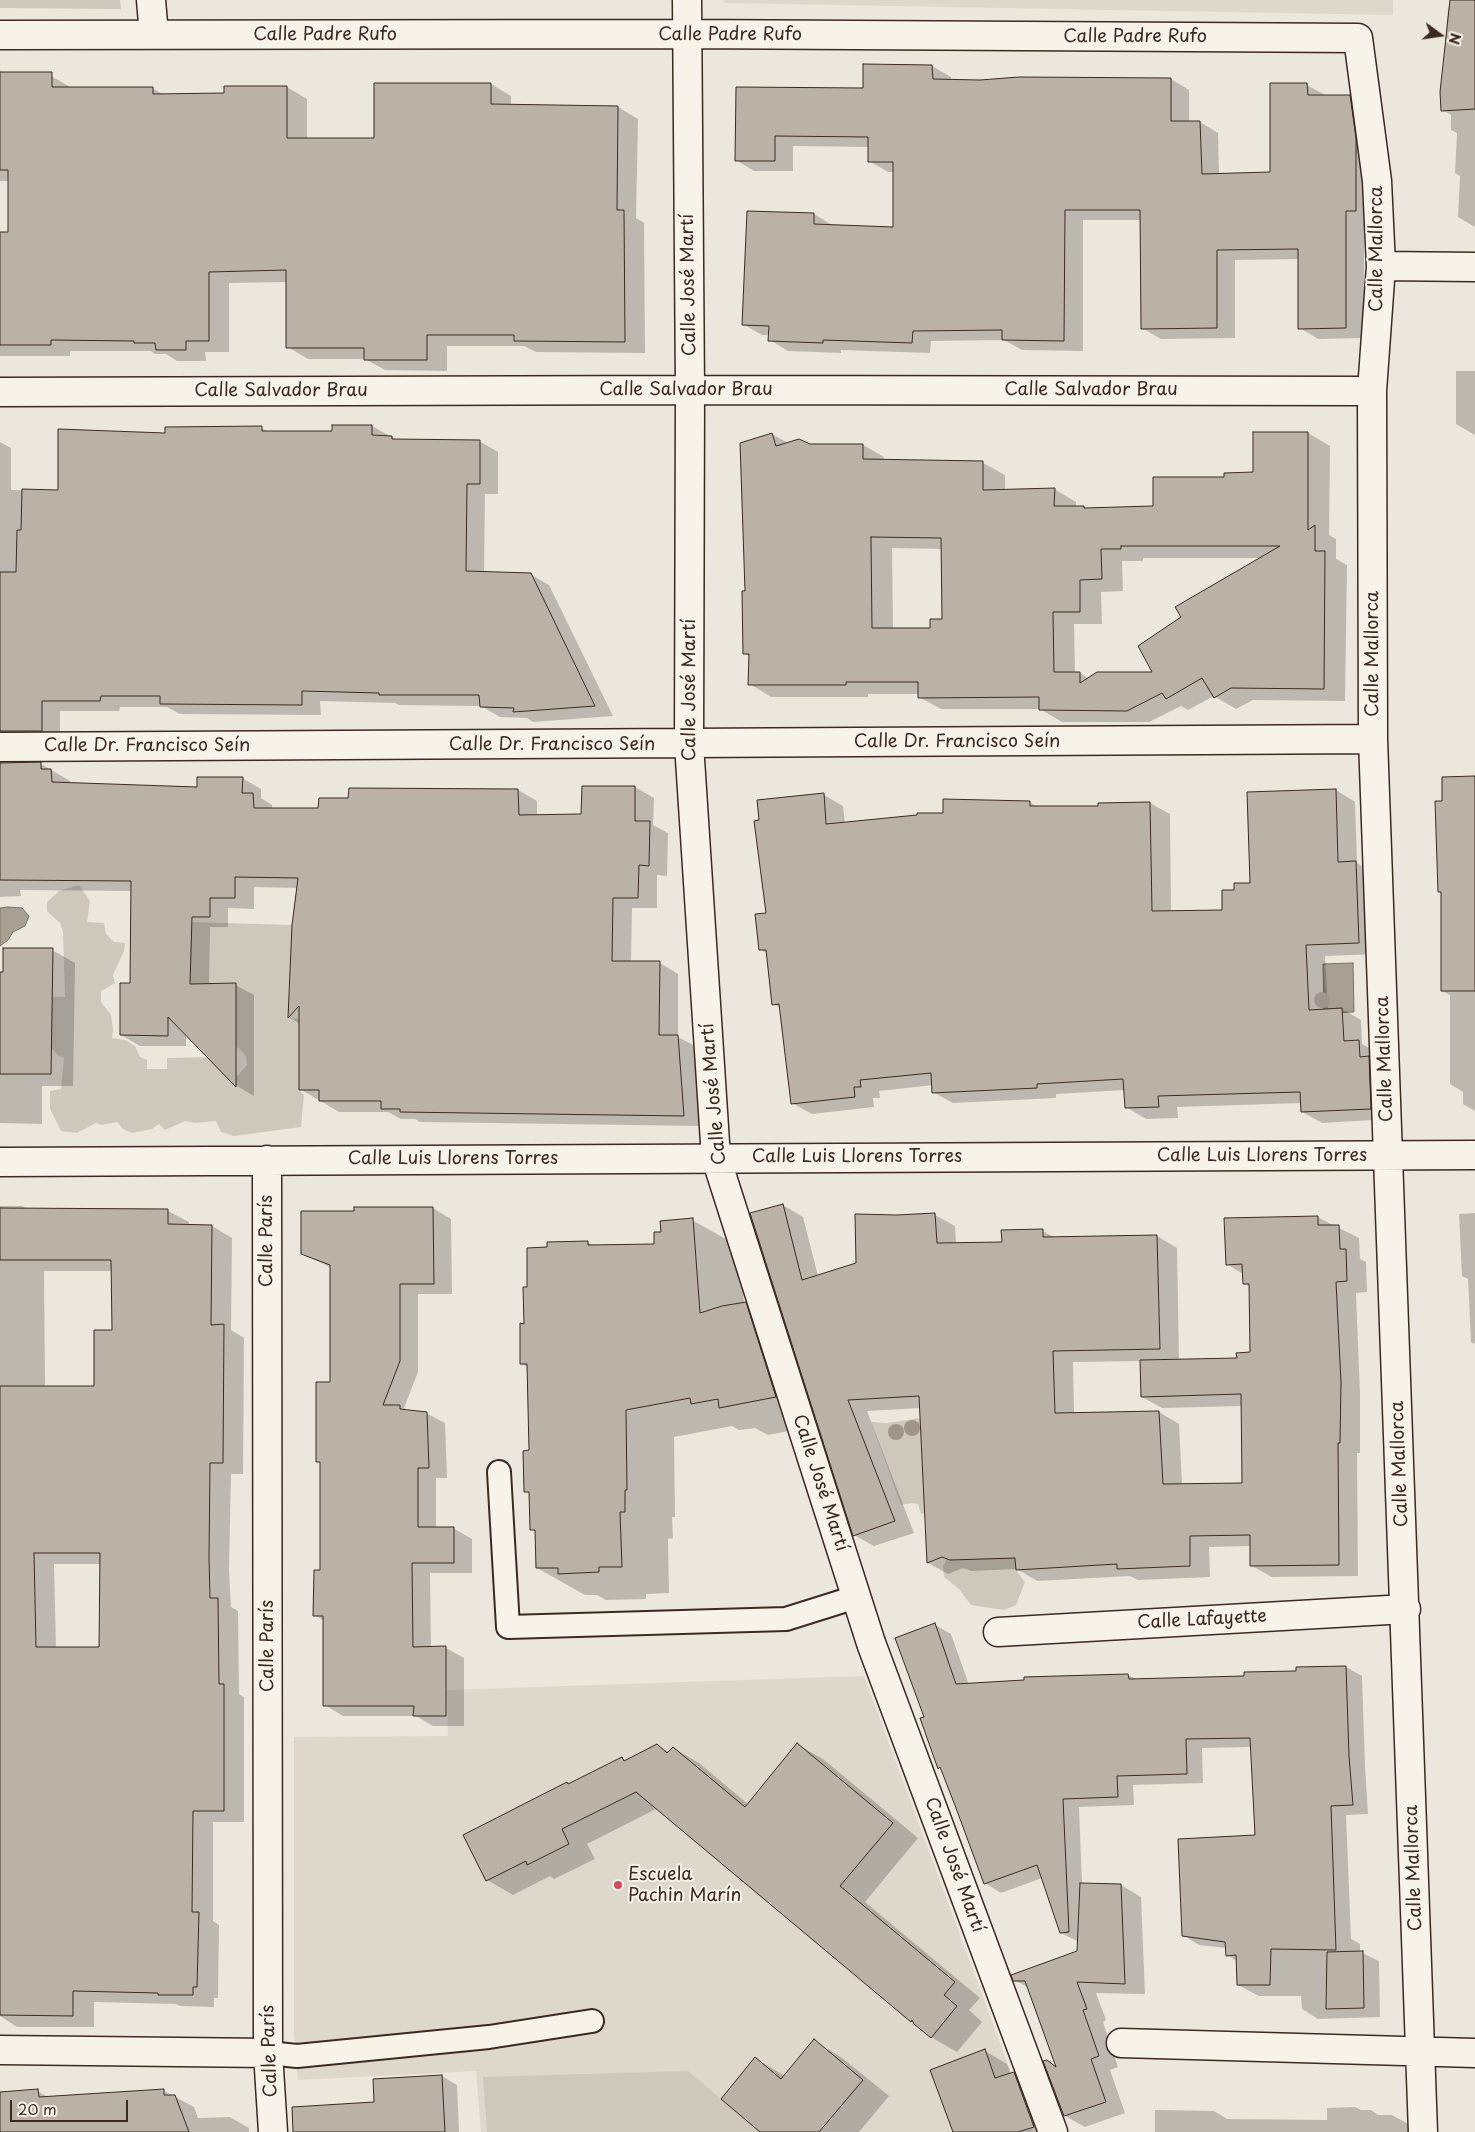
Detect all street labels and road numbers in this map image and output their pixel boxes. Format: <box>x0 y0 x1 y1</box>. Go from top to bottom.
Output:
street label: Calle Padre Rufo <box>253 24 397 46</box>
street label: Calle Padre Rufo <box>658 24 802 46</box>
street label: Calle Padre Rufo <box>1063 26 1207 48</box>
street label: Calle Mallorca <box>1366 186 1388 312</box>
street label: Calle José Martí <box>677 214 701 356</box>
street label: Calle Salvador Brau <box>599 379 773 401</box>
street label: Calle Salvador Brau <box>1004 379 1178 401</box>
street label: Calle Salvador Brau <box>194 380 368 402</box>
street label: Calle Mallorca <box>1362 591 1384 717</box>
street label: Calle José Martí <box>679 619 701 761</box>
street label: Calle Dr. Francisco Seín <box>854 731 1060 753</box>
street label: Calle Dr. Francisco Seín <box>449 734 655 756</box>
street label: Calle Dr. Francisco Seín <box>44 735 250 757</box>
street label: Calle Mallorca <box>1372 996 1398 1122</box>
street label: Calle José Martí <box>697 1022 731 1166</box>
street label: Calle Luis Llorens Torres <box>1157 1145 1367 1167</box>
street label: Calle Luis Llorens Torres <box>752 1146 962 1168</box>
street label: Calle Luis Llorens Torres <box>348 1148 558 1170</box>
street label: Calle París <box>256 1195 278 1287</box>
street label: Calle Mallorca <box>1387 1401 1413 1527</box>
street label: Calle José Martí <box>788 1412 852 1554</box>
street label: Calle París <box>257 1600 279 1692</box>
street label: Calle Lafayette <box>1137 1606 1267 1634</box>
street label: Calle José Martí <box>920 1794 988 1936</box>
street label: Calle Mallorca <box>1401 1805 1427 1931</box>
street label: Calle París <box>258 2004 282 2098</box>

